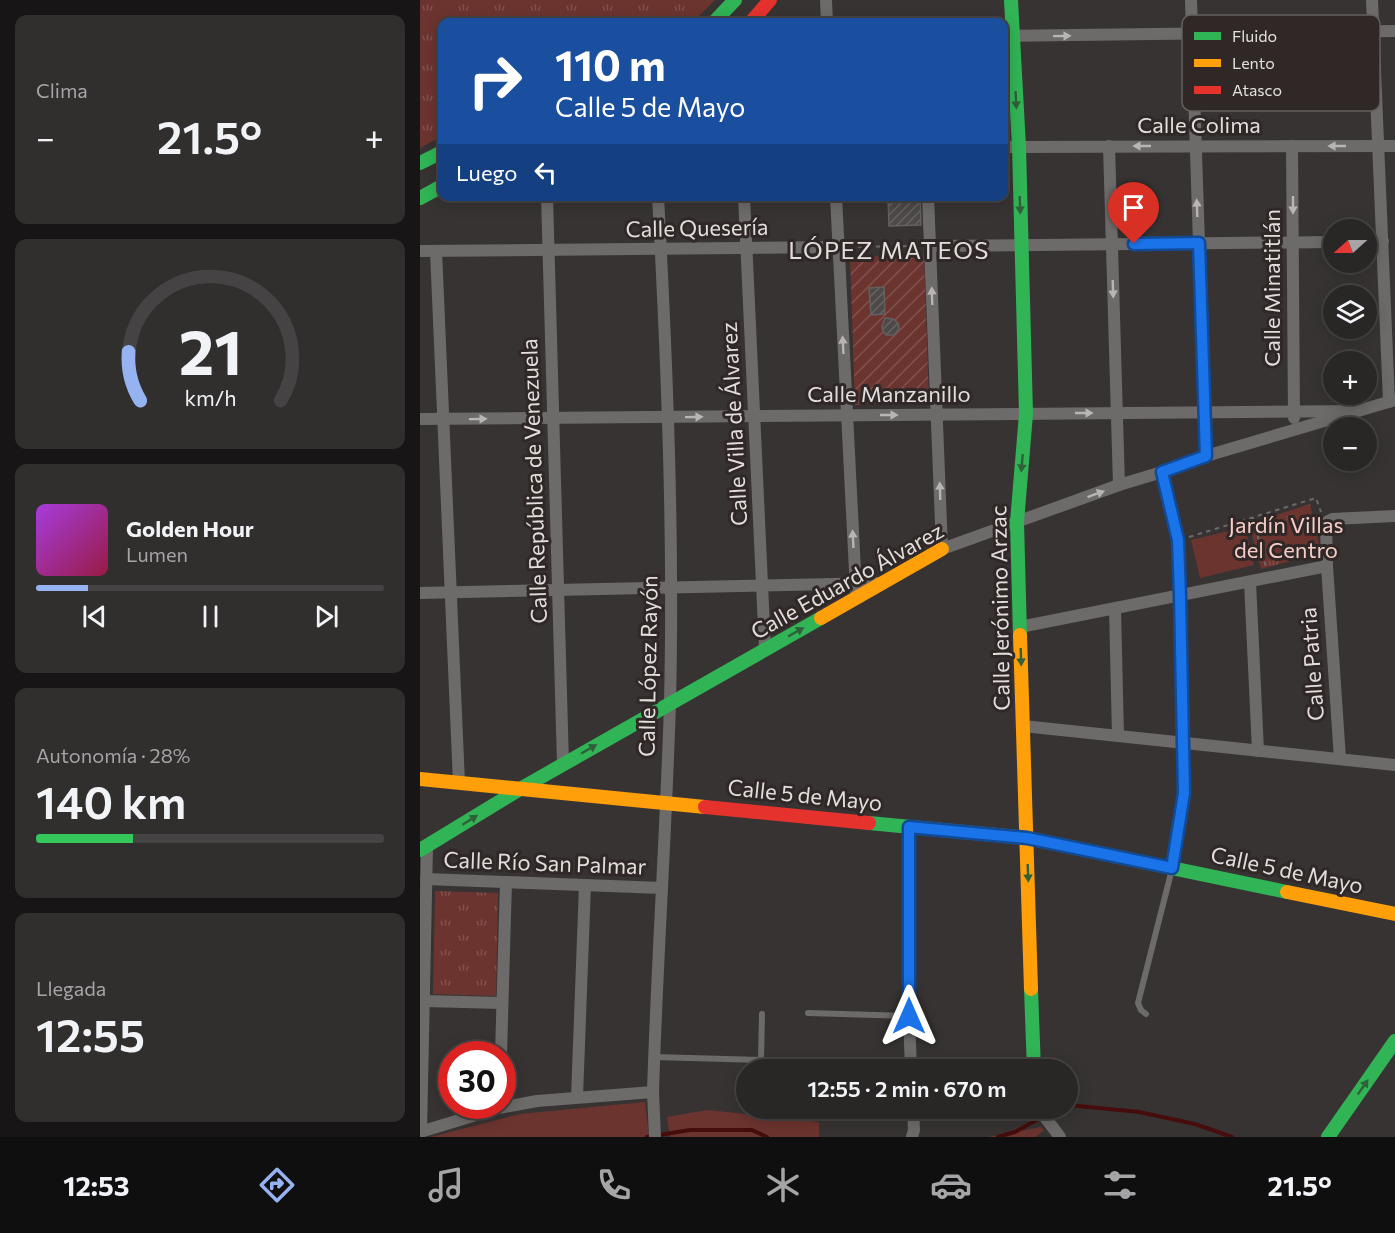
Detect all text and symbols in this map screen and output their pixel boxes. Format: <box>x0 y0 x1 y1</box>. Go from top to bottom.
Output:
legend <box>1182 15 1380 111</box>
text: Fluido <box>1232 26 1277 45</box>
one-way arrow <box>1052 31 1071 40</box>
text: 110 m <box>555 38 666 90</box>
icon: right <box>456 42 534 120</box>
text: Lento <box>1232 53 1275 72</box>
text: Clima <box>36 78 88 102</box>
text: Atasco <box>1232 80 1282 99</box>
text: Calle 5 de Mayo <box>555 90 745 123</box>
one-way arrow <box>1012 91 1021 110</box>
text: 21.5° <box>157 108 262 163</box>
street label: Calle Colima <box>1137 111 1261 138</box>
text: − <box>36 116 55 157</box>
text: + <box>365 116 384 157</box>
one-way arrow <box>1132 141 1151 151</box>
one-way arrow <box>1327 141 1346 151</box>
icon: left <box>529 156 562 189</box>
text: Luego <box>456 159 517 186</box>
pin <box>1108 182 1159 244</box>
icon: arrive <box>1117 191 1150 224</box>
one-way arrow <box>1016 195 1025 214</box>
one-way arrow <box>1288 195 1298 214</box>
one-way arrow <box>1193 199 1202 218</box>
street label: Calle Minatitlán <box>1258 209 1285 367</box>
street label: Calle Quesería <box>625 213 769 242</box>
north arrow <box>1323 219 1377 273</box>
map controls <box>1323 219 1377 471</box>
district label: LÓPEZ MATEOS <box>788 235 990 264</box>
one-way arrow <box>1109 279 1118 298</box>
button: layers <box>1323 285 1377 339</box>
one-way arrow <box>927 286 936 305</box>
text: 21 <box>178 312 242 388</box>
street label: Calle Villa de Álvarez <box>715 321 752 527</box>
one-way arrow <box>839 335 848 354</box>
street label: Calle República de Venezuela <box>515 338 552 624</box>
button: + <box>1323 351 1377 405</box>
street label: Calle Manzanillo <box>807 380 971 407</box>
text: km/h <box>184 385 236 411</box>
one-way arrow <box>1075 408 1094 418</box>
one-way arrow <box>880 410 899 420</box>
one-way arrow <box>685 412 704 422</box>
one-way arrow <box>469 414 488 424</box>
button: − <box>1323 417 1377 471</box>
one-way arrow <box>1017 453 1027 472</box>
one-way arrow <box>935 481 944 500</box>
one-way arrow <box>1087 488 1105 498</box>
street label: Calle Jerónimo Arzac <box>984 505 1015 711</box>
park label: Jardín Villas del Centro <box>1229 511 1343 563</box>
text: Golden Hour <box>126 515 254 542</box>
street label: Calle Eduardo Álvarez <box>746 516 948 645</box>
one-way arrow <box>849 530 858 549</box>
text: Lumen <box>126 542 188 566</box>
street label: Calle López Rayón <box>632 575 663 757</box>
icon: previous <box>78 600 111 633</box>
icon: pause <box>194 600 227 633</box>
icon: next <box>310 600 343 633</box>
street label: Calle Patria <box>1294 606 1329 722</box>
one-way arrow <box>787 627 804 637</box>
one-way arrow <box>1017 648 1026 667</box>
text: Autonomía · 28% <box>36 743 190 767</box>
one-way arrow <box>581 745 598 755</box>
text: 140 km <box>36 773 186 828</box>
street label: Calle 5 de Mayo <box>726 773 884 816</box>
one-way arrow <box>462 814 478 825</box>
street label: Calle 5 de Mayo <box>1208 840 1366 899</box>
street label: Calle Río San Palmar <box>443 845 647 880</box>
one-way arrow <box>1023 864 1033 883</box>
text: Llegada <box>36 976 106 1000</box>
position arrow <box>877 984 941 1048</box>
text: 12:55 <box>36 1006 145 1061</box>
speed limit sign: 30 <box>438 1041 516 1119</box>
text: 12:55 · 2 min · 670 m <box>808 1075 1006 1102</box>
one-way arrow <box>1357 1080 1369 1096</box>
icon: directions <box>256 1164 298 1206</box>
icon: music <box>425 1164 467 1206</box>
icon: phone <box>593 1164 635 1206</box>
icon: climate <box>762 1164 804 1206</box>
icon: car <box>930 1164 972 1206</box>
icon: filters <box>1099 1164 1141 1206</box>
text: 12:53 <box>63 1169 129 1202</box>
text: 21.5° <box>1268 1169 1332 1202</box>

